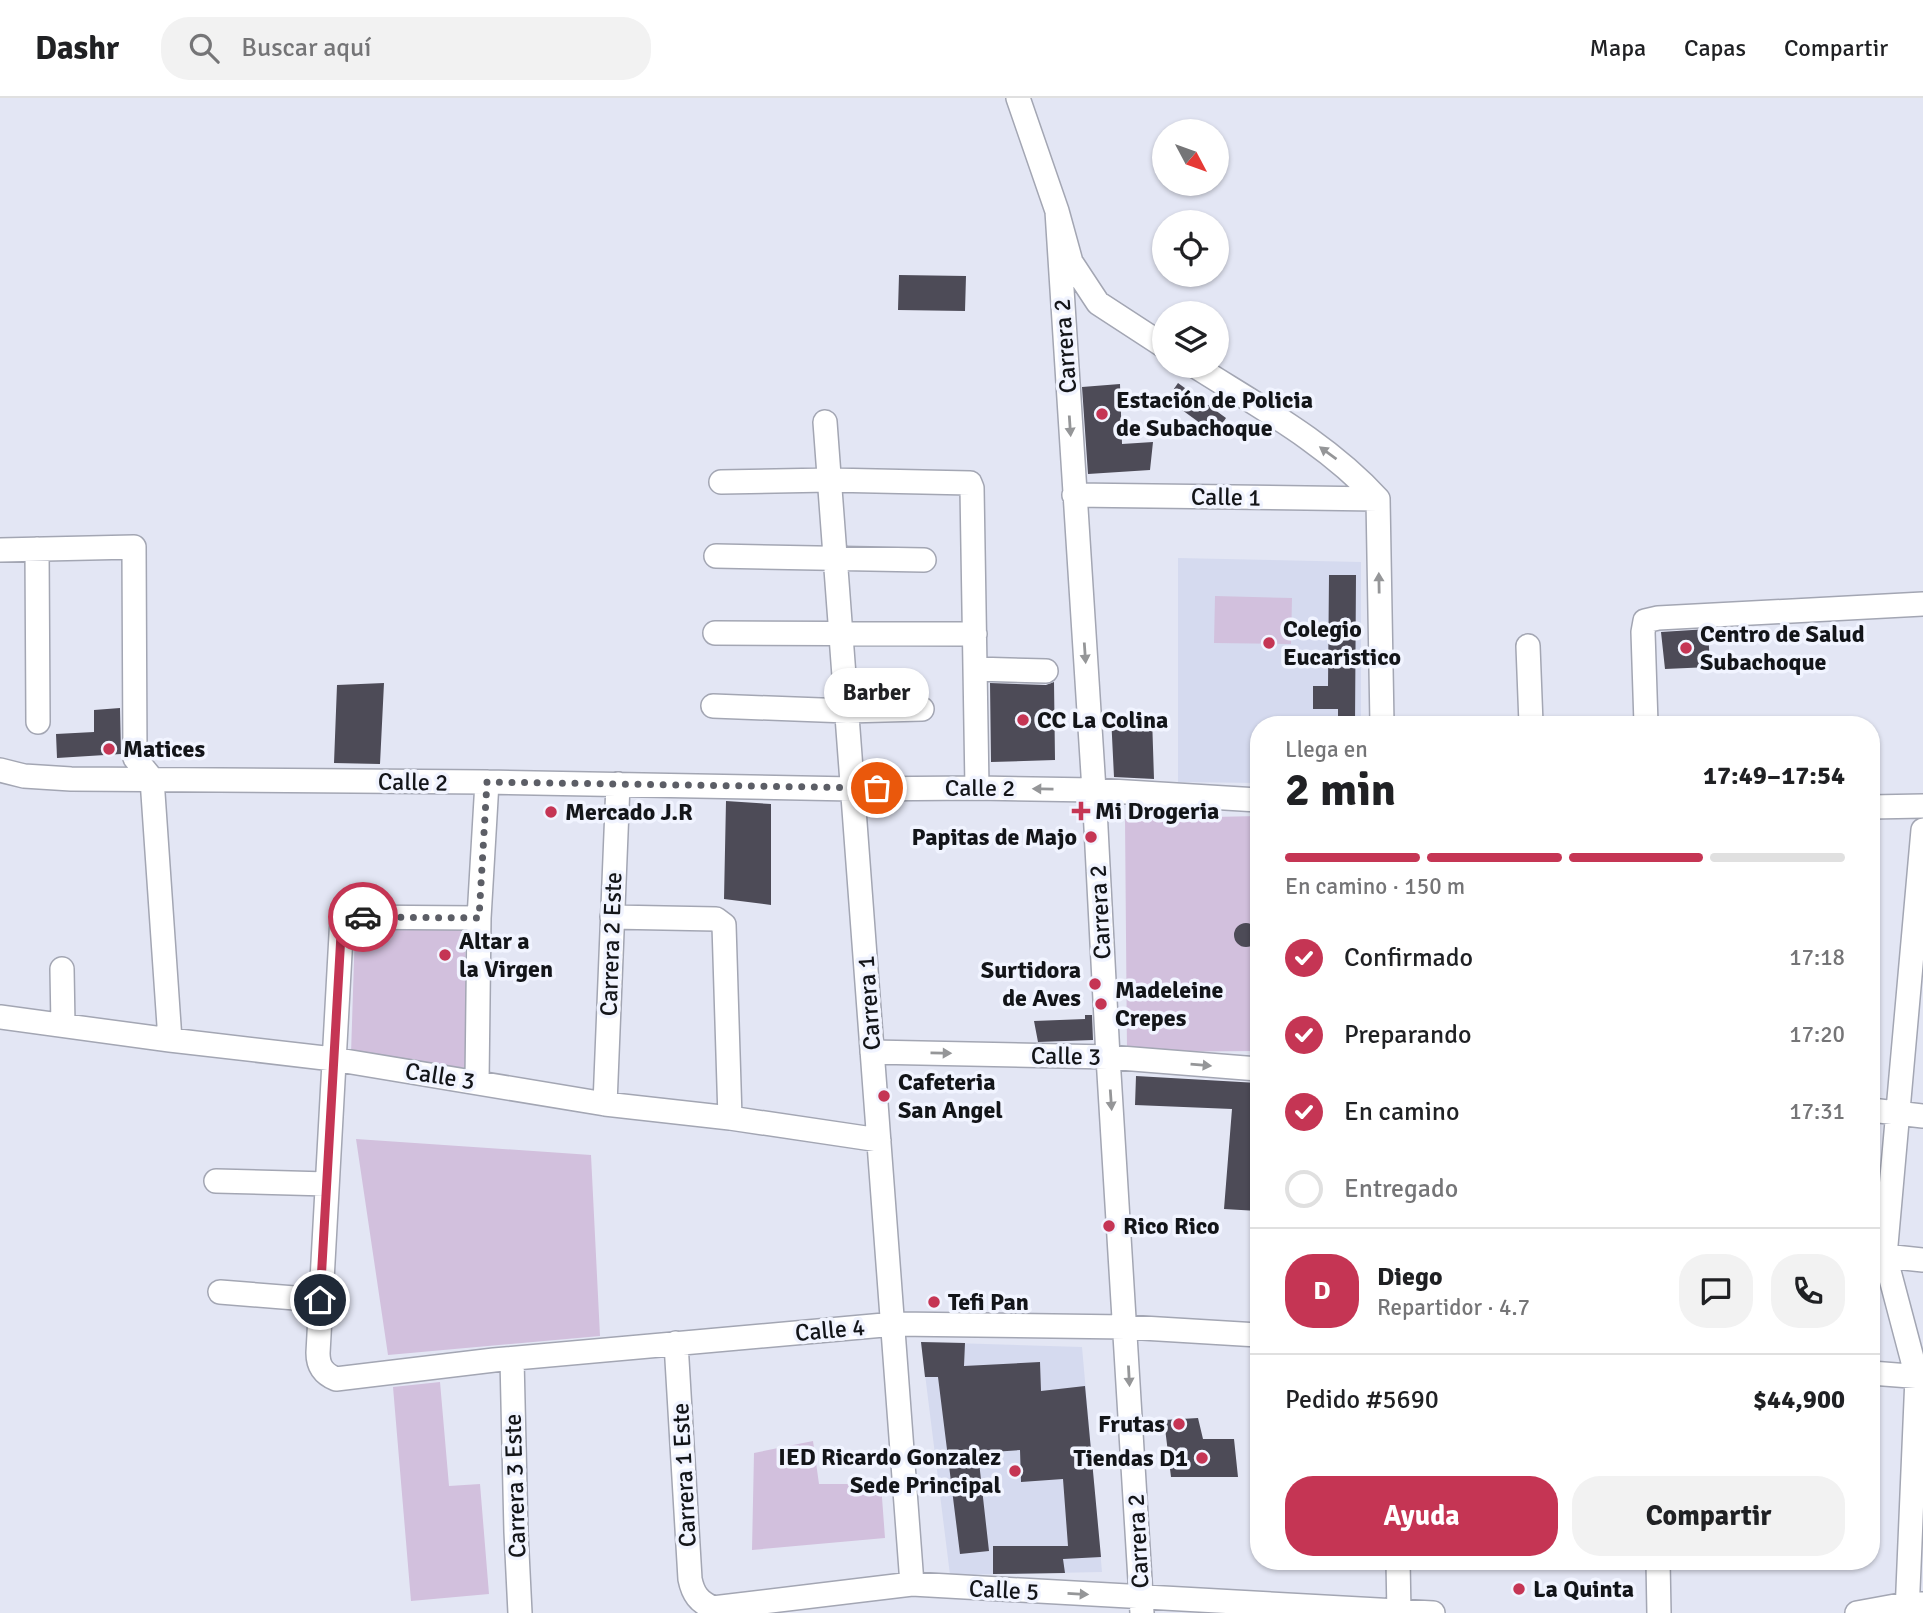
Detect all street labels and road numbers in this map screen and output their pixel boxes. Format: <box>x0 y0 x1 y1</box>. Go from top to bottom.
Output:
street label: Carrera 2 <box>1047 298 1083 394</box>
street label: Calle 1 <box>1191 481 1261 513</box>
street label: Calle 2 <box>378 766 448 798</box>
street label: Calle 2 <box>945 773 1015 803</box>
street label: Carrera 2 <box>1083 864 1117 960</box>
street label: Carrera 2 Este <box>593 871 629 1017</box>
street label: Carrera 1 <box>851 955 887 1051</box>
street label: Calle 3 <box>1031 1040 1101 1072</box>
street label: Calle 3 <box>403 1056 477 1096</box>
street label: Calle 4 <box>794 1312 866 1348</box>
street label: Carrera 1 Este <box>665 1402 703 1548</box>
street label: Carrera 3 Este <box>497 1413 533 1559</box>
street label: Carrera 2 <box>1121 1493 1155 1589</box>
street label: Calle 5 <box>968 1573 1040 1607</box>

